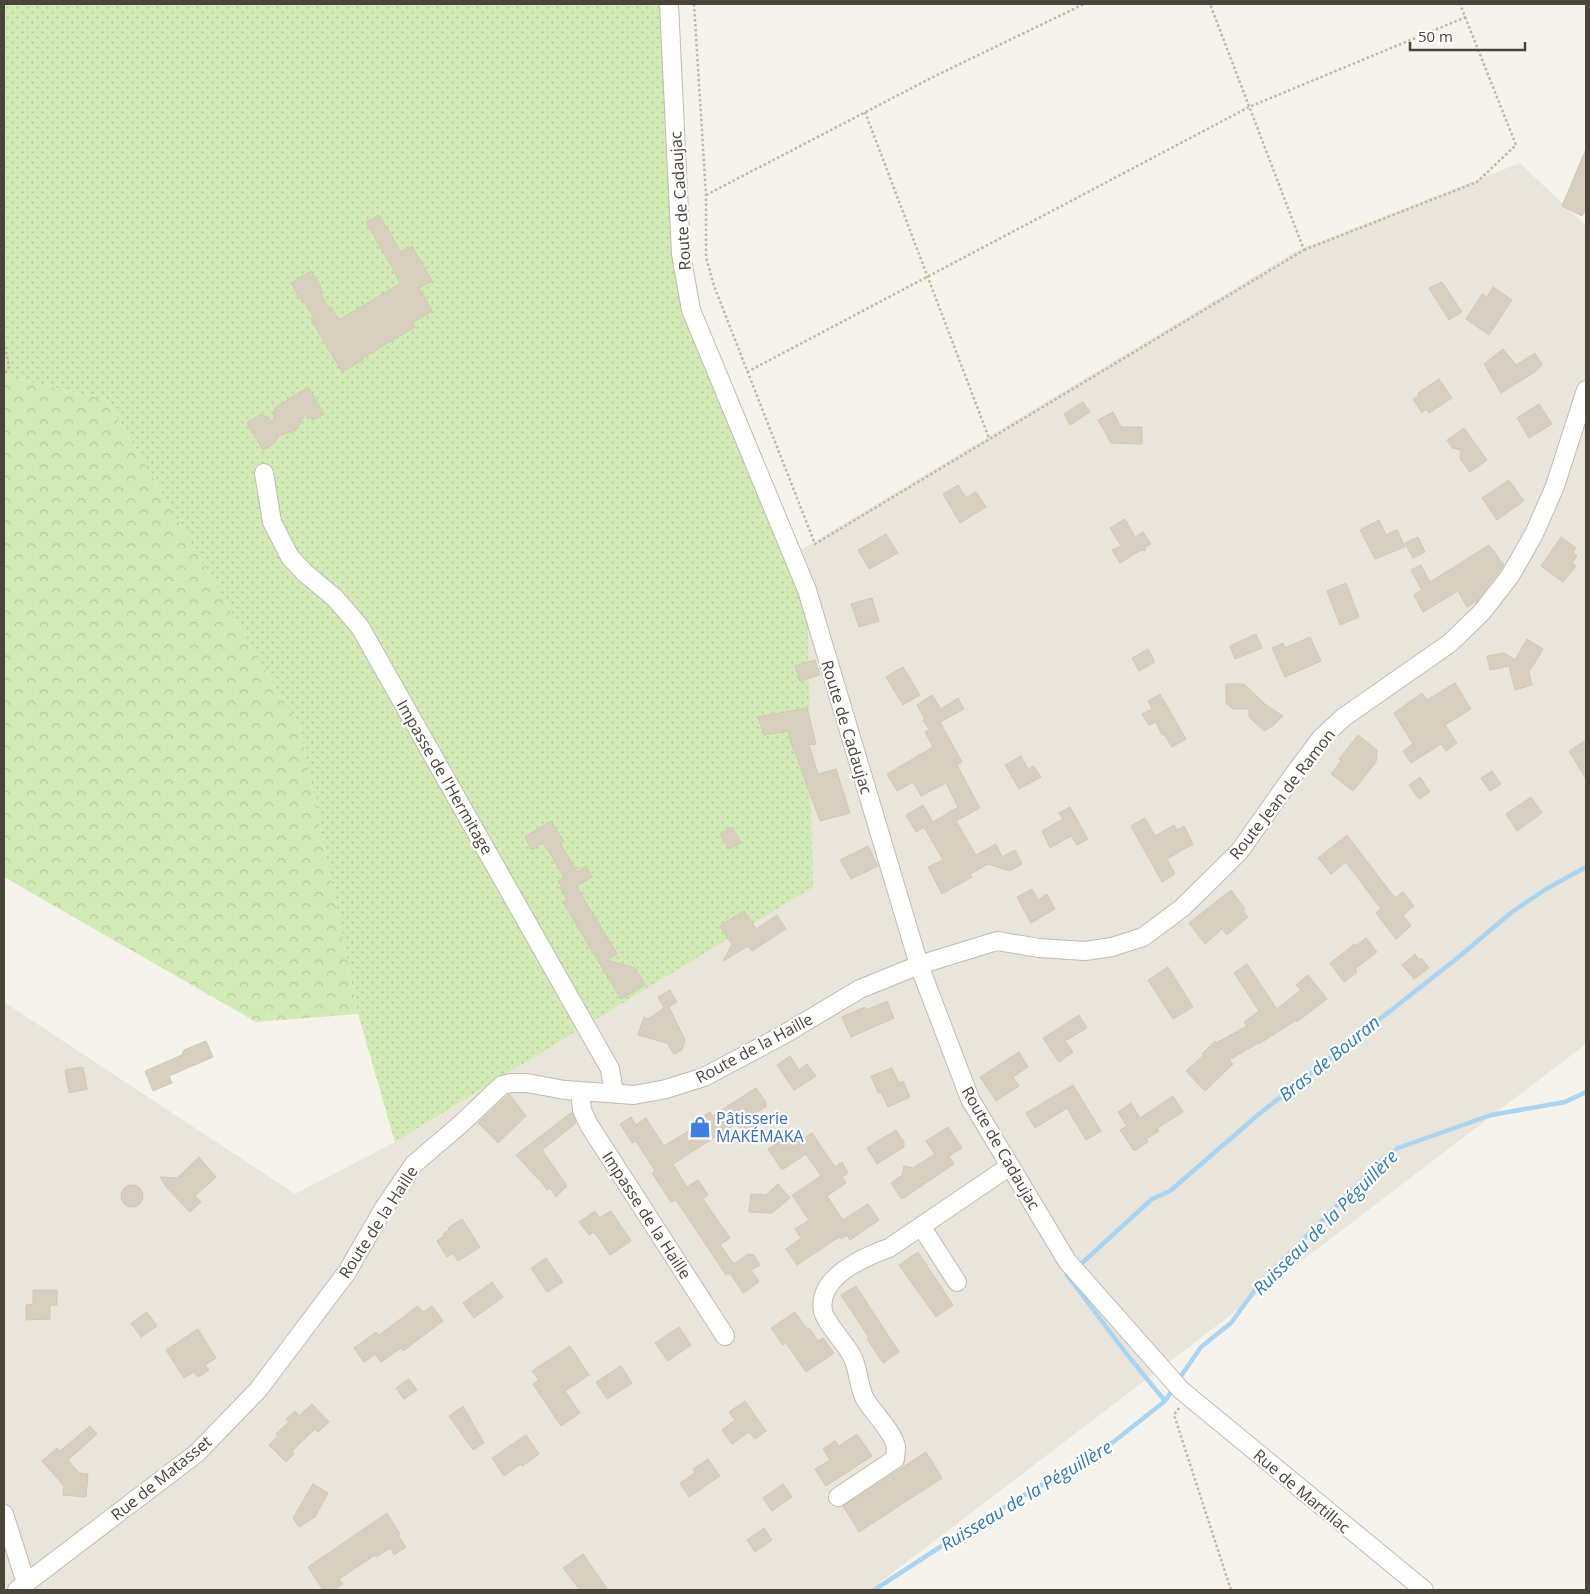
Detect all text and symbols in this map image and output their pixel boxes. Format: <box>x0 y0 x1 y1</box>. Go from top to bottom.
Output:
scale bar <box>1410 20 1525 52</box>
text: 50 m <box>1418 26 1453 46</box>
street label: Route de Cadaujac <box>664 130 696 271</box>
street label: Route de Cadaujac <box>816 657 878 797</box>
street label: Impasse de l'Hermitage <box>392 696 498 858</box>
street label: Route Jean de Ramon <box>1224 724 1340 864</box>
street label: Route de la Haille <box>691 1008 817 1088</box>
water label: Bras de Bouran <box>1273 1010 1385 1106</box>
street label: Route de Cadaujac <box>957 1082 1045 1214</box>
place label: Pâtisserie MAKÉMAKA <box>716 1107 805 1147</box>
shop icon: Pâtisserie MAKÉMAKA <box>687 1114 713 1140</box>
water label: Ruisseau de la Péguillère <box>1247 1144 1403 1300</box>
street label: Impasse de la Haille <box>597 1147 697 1283</box>
street label: Route de la Haille <box>333 1162 423 1282</box>
street label: Rue de Matasset <box>106 1430 216 1525</box>
water label: Ruisseau de la Péguillère <box>936 1434 1116 1556</box>
street label: Rue de Martillac <box>1249 1444 1355 1538</box>

